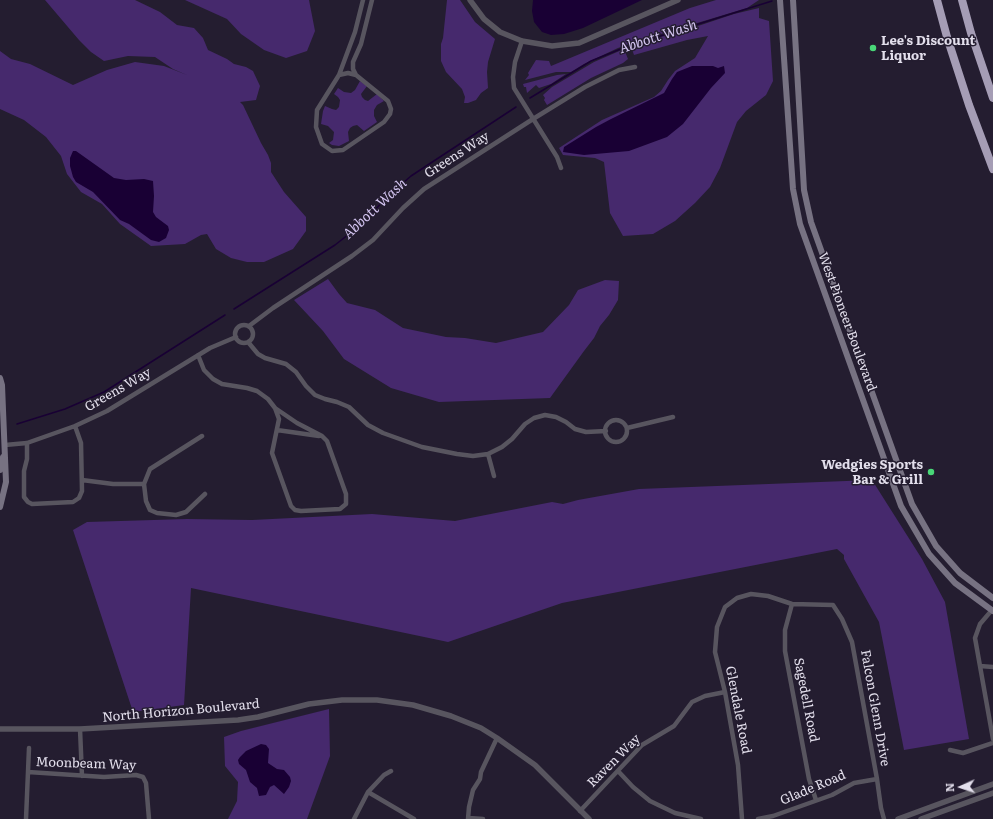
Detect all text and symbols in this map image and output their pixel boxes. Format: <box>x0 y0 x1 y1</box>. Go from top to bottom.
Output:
water label: Abbott Wash <box>617 16 699 58</box>
place label: Lee's Discount Liquor <box>881 33 975 64</box>
marker: Lee's Discount Liquor <box>868 43 878 53</box>
street label: Greens Way <box>422 128 492 182</box>
water label: Abbott Wash <box>340 175 410 243</box>
street label: West Pioneer Boulevard <box>815 250 879 394</box>
street label: Greens Way <box>82 365 154 415</box>
place label: Wedgies Sports Bar & Grill <box>821 457 923 488</box>
marker: Wedgies Sports Bar & Grill <box>926 467 936 477</box>
street label: Falcon Glenn Drive <box>857 648 893 768</box>
street label: Sagedell Road <box>790 656 822 744</box>
street label: Glendale Road <box>722 665 754 755</box>
street label: North Horizon Boulevard <box>102 696 260 726</box>
street label: Raven Way <box>584 731 644 791</box>
street label: Moonbeam Way <box>35 754 137 774</box>
street label: Glade Road <box>778 767 848 809</box>
north arrow <box>941 767 981 807</box>
text: N <box>941 783 957 793</box>

